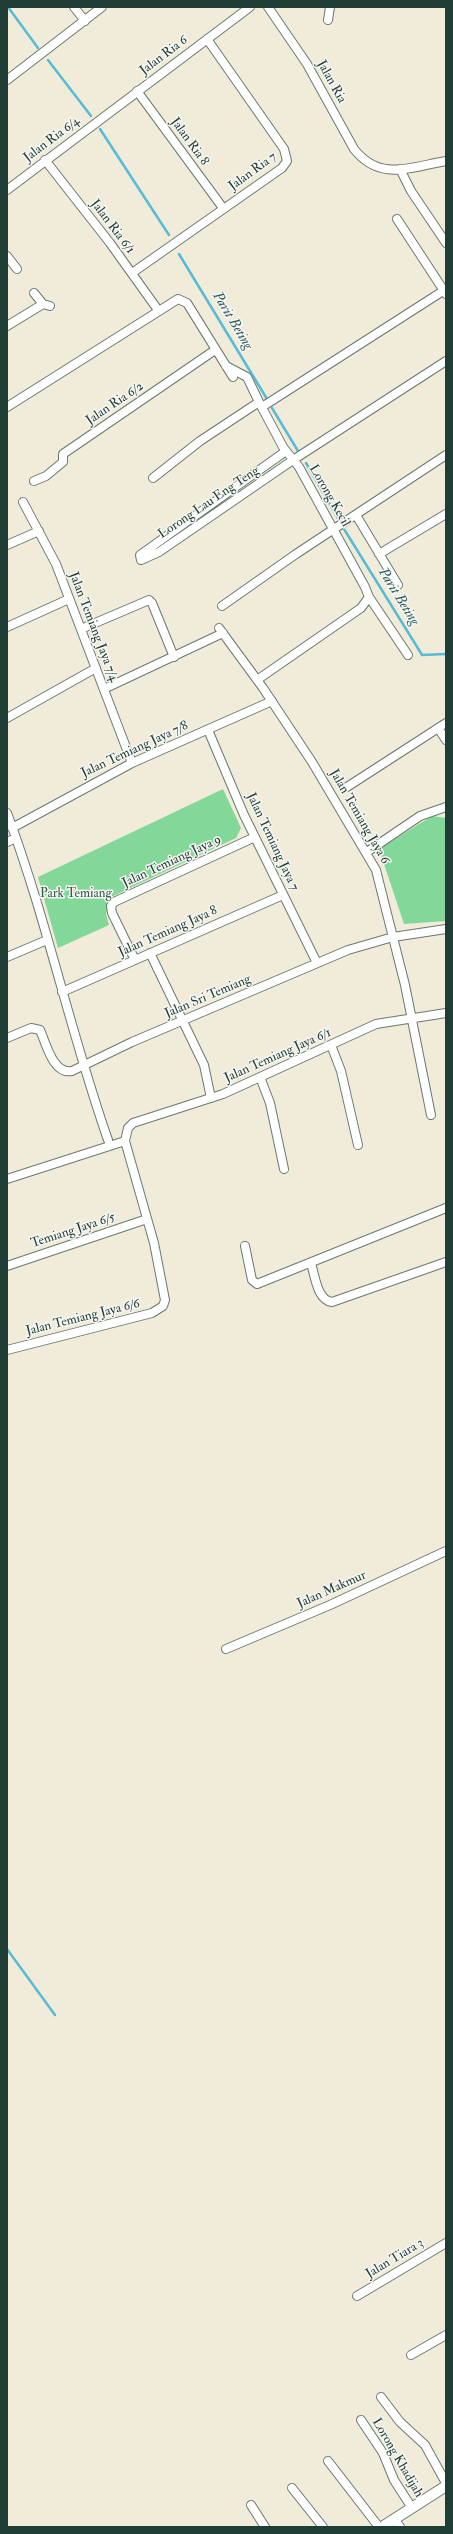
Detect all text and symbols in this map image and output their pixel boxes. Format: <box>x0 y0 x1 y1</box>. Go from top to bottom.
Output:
street label: Jalan Ria 6 <box>137 33 191 79</box>
street label: Jalan Ria <box>313 58 349 106</box>
street label: Jalan Ria 6/4 <box>21 114 83 166</box>
street label: Jalan Ria 8 <box>166 115 212 169</box>
street label: Jalan Ria 7 <box>226 149 280 195</box>
street label: Jalan Ria 6/1 <box>87 197 137 257</box>
water label: Parit Beting <box>208 289 256 353</box>
street label: Jalan Ria 6/2 <box>83 379 147 429</box>
street label: Lorong Kecil <box>305 462 353 530</box>
street label: Lorong Lau Eng Teng <box>155 463 263 543</box>
water label: Parit Beting <box>374 565 422 629</box>
street label: Jalan Temiang Jaya 7/4 <box>65 570 121 684</box>
street label: Jalan Temiang Jaya 7/8 <box>79 718 191 782</box>
street label: Jalan Temiang Jaya 6 <box>325 767 393 867</box>
street label: Jalan Temiang Jaya 7 <box>242 790 302 894</box>
street label: Jalan Temiang Jaya 9 <box>120 832 224 892</box>
park label: Park Temiang <box>40 886 112 902</box>
street label: Jalan Temiang Jaya 8 <box>116 903 220 961</box>
street label: Jalan Sri Temiang <box>163 972 253 1022</box>
street label: Jalan Temiang Jaya 6/1 <box>222 1025 334 1087</box>
street label: Temiang Jaya 6/5 <box>29 1210 117 1252</box>
street label: Jalan Temiang Jaya 6/6 <box>24 1296 142 1340</box>
street label: Jalan Makmur <box>295 1568 369 1612</box>
street label: Jalan Tiara 3 <box>363 2236 427 2282</box>
street label: Lorong Khadijah <box>368 2416 426 2500</box>

